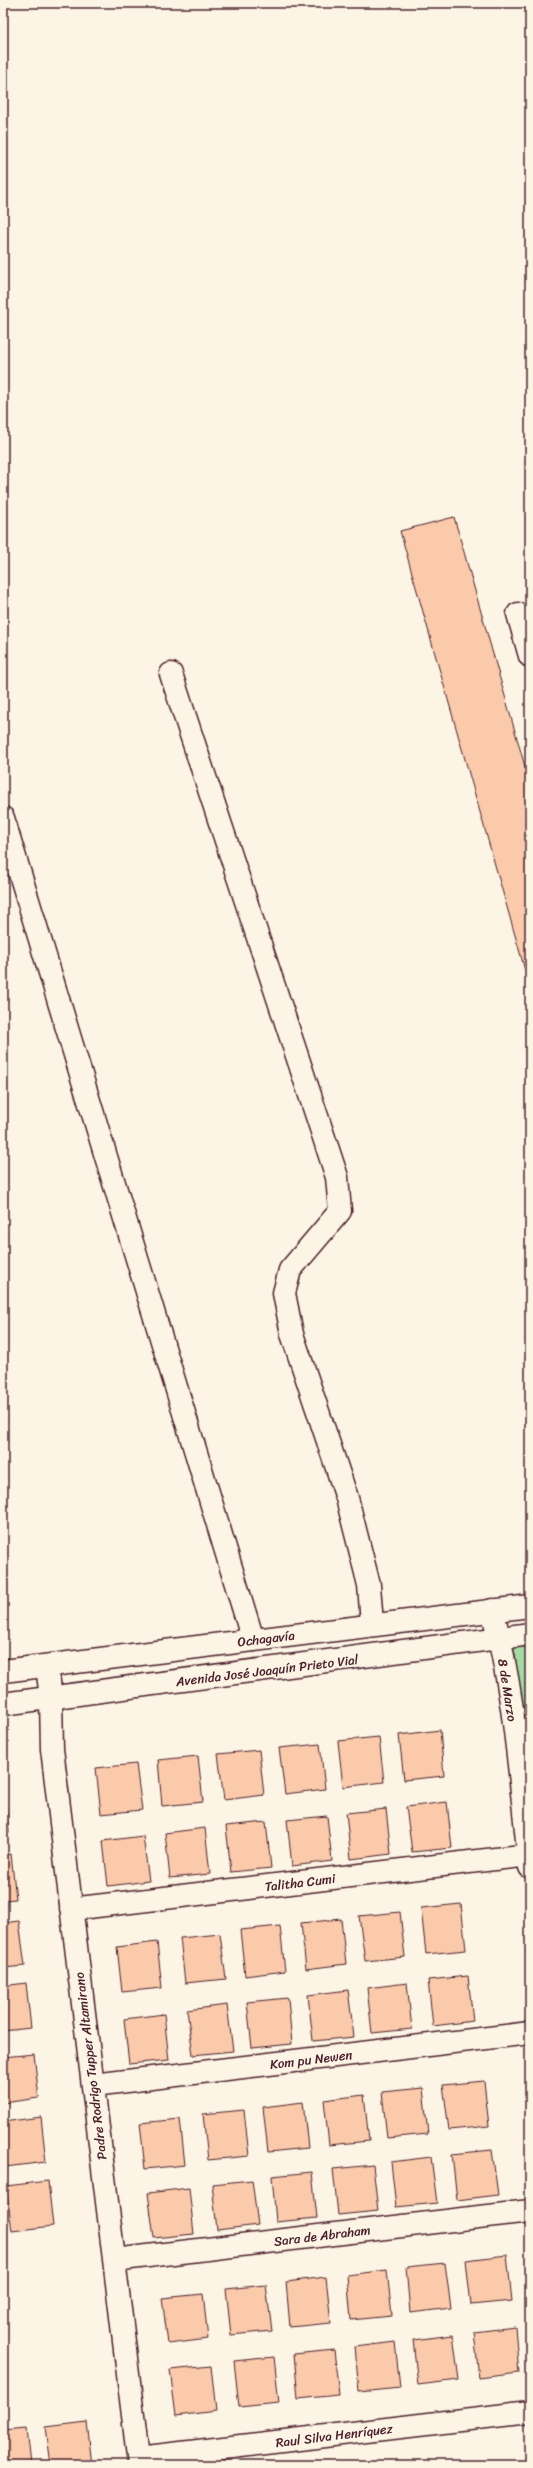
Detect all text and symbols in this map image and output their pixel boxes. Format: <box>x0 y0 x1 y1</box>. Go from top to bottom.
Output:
street label: Ochagavía <box>236 1624 296 1653</box>
street label: Avenida José Joaquín Prieto Vial <box>174 1648 360 1693</box>
street label: 8 de Marzo <box>491 1657 524 1724</box>
street label: Talitha Cumi <box>263 1867 337 1898</box>
street label: Padre Rodrigo Tupper Altamirano <box>68 1970 113 2161</box>
street label: Kom pu Newen <box>268 2043 354 2076</box>
street label: Sara de Abraham <box>272 2218 372 2253</box>
street label: Raul Silva Henríquez <box>274 2417 395 2454</box>

